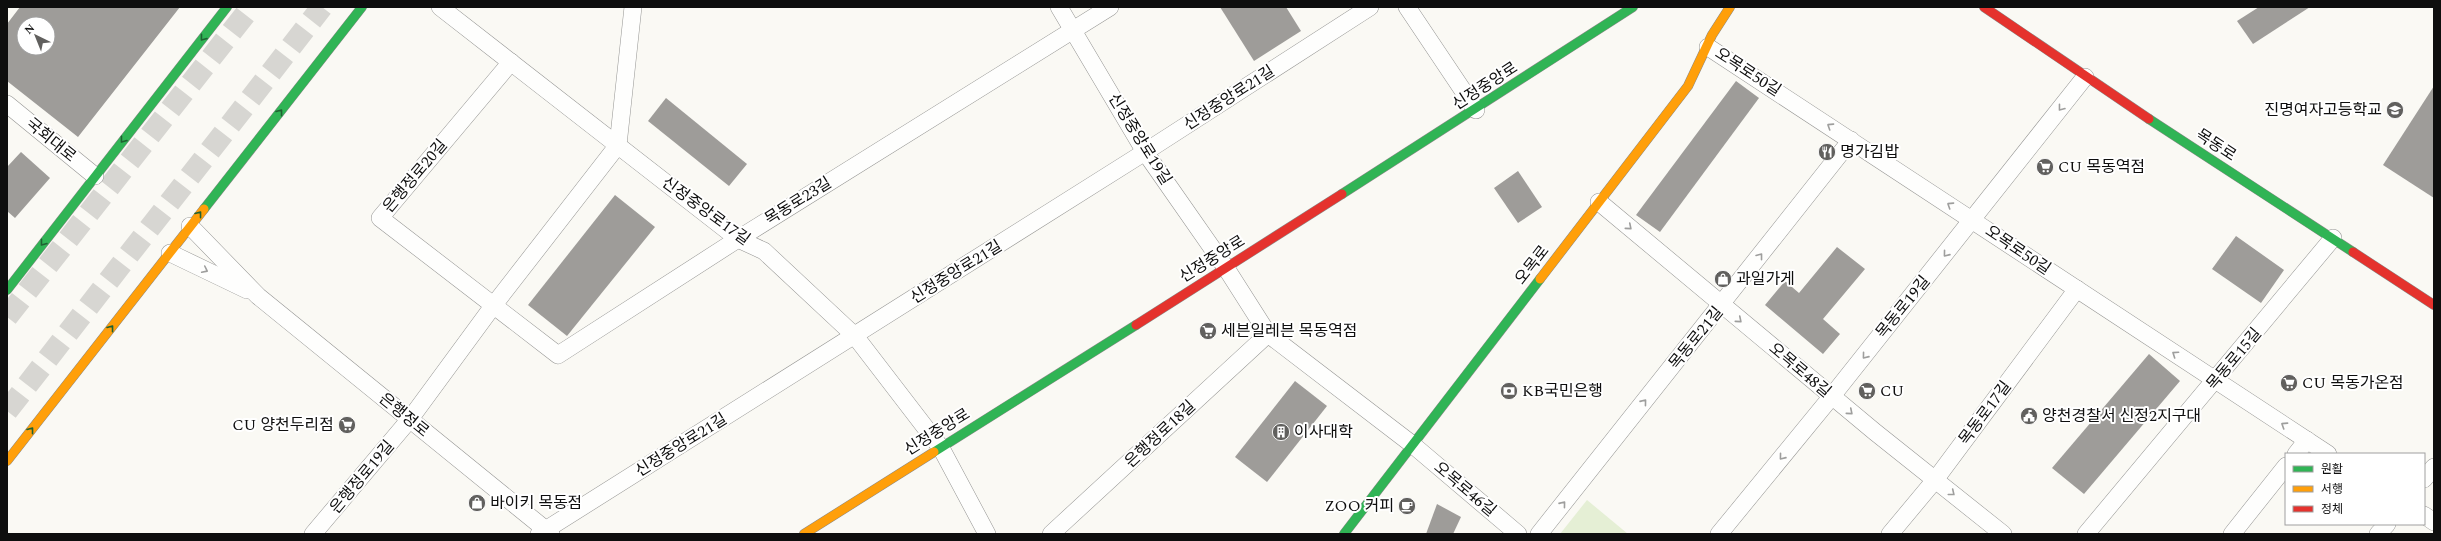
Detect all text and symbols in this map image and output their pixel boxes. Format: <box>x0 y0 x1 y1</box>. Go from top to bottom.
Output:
north arrow <box>16 16 56 56</box>
text: N <box>20 20 39 38</box>
one-way arrow <box>201 33 208 40</box>
street label: 오목로50길 <box>1710 42 1786 102</box>
street label: 신정중앙로 <box>1448 56 1523 116</box>
street label: 신정중앙로21길 <box>1179 60 1279 136</box>
street label: 신정중앙로19길 <box>1102 88 1178 190</box>
place label: 진명여자고등학교 <box>2264 98 2382 122</box>
school or university icon: 진명여자고등학교 <box>2385 100 2405 120</box>
one-way arrow <box>2058 104 2065 111</box>
one-way arrow <box>275 109 282 116</box>
street label: 국회대로 <box>21 112 82 168</box>
one-way arrow <box>1827 123 1834 131</box>
street label: 목동로 <box>2191 123 2241 167</box>
street label: 은행정로20길 <box>377 134 453 218</box>
one-way arrow <box>121 136 128 143</box>
place label: 명가김밥 <box>1840 140 1899 164</box>
restaurant icon: 명가김밥 <box>1817 142 1837 162</box>
place label: CU 목동역점 <box>2058 155 2145 179</box>
supermarket icon: CU 목동역점 <box>2035 157 2055 177</box>
street label: 신정중앙로17길 <box>657 171 755 251</box>
street label: 목동로23길 <box>760 171 836 231</box>
one-way arrow <box>1947 202 1954 210</box>
one-way arrow <box>195 211 202 218</box>
street label: 오목로50길 <box>1980 219 2056 281</box>
one-way arrow <box>1624 223 1632 230</box>
street label: 신정중앙로 <box>1174 229 1250 289</box>
street label: 신정중앙로21길 <box>905 234 1007 310</box>
one-way arrow <box>41 238 48 245</box>
street label: 오목로 <box>1509 240 1555 290</box>
one-way arrow <box>1943 250 1950 257</box>
one-way arrow <box>1755 254 1762 261</box>
one-way arrow <box>200 265 208 273</box>
place label: 과일가게 <box>1736 267 1795 291</box>
shop icon: 과일가게 <box>1713 269 1733 289</box>
street label: 목동로19길 <box>1870 270 1936 344</box>
street label: 목동로21길 <box>1663 301 1729 375</box>
one-way arrow <box>1735 315 1742 322</box>
place label: 세븐일레븐 목동역점 <box>1221 319 1357 343</box>
supermarket icon: 세븐일레븐 목동역점 <box>1198 321 1218 341</box>
street label: 목동로15길 <box>2201 323 2267 395</box>
one-way arrow <box>106 325 113 332</box>
street label: 오목로48길 <box>1764 337 1836 403</box>
one-way arrow <box>1862 351 1869 358</box>
one-way arrow <box>2172 352 2179 359</box>
place label: CU 목동가온점 <box>2302 371 2404 395</box>
supermarket icon: CU 목동가온점 <box>2279 373 2299 393</box>
street label: 목동로17길 <box>1953 376 2017 450</box>
place label: KB국민은행 <box>1522 379 1603 403</box>
place label: CU <box>1880 379 1904 403</box>
bank icon: KB국민은행 <box>1499 381 1519 401</box>
supermarket icon: CU <box>1857 381 1877 401</box>
street label: 은행정로 <box>374 387 435 443</box>
street label: 은행정로18길 <box>1119 395 1201 473</box>
one-way arrow <box>1640 400 1647 407</box>
street label: 신정중앙로 <box>899 402 975 462</box>
place label: 양천경찰서 신정2지구대 <box>2042 404 2201 428</box>
public building icon: 양천경찰서 신정2지구대 <box>2019 406 2039 426</box>
street label: 신정중앙로21길 <box>630 407 732 483</box>
one-way arrow <box>1846 407 1853 414</box>
place label: CU 양천두리점 <box>232 413 334 437</box>
supermarket icon: CU 양천두리점 <box>337 415 357 435</box>
place label: 이사대학 <box>1294 420 1353 444</box>
building icon: 이사대학 <box>1271 422 1291 442</box>
one-way arrow <box>2281 422 2288 430</box>
one-way arrow <box>26 427 33 434</box>
street label: 은행정로19길 <box>324 435 400 519</box>
one-way arrow <box>1780 452 1787 459</box>
legend <box>2285 453 2425 525</box>
street label: 오목로46길 <box>1429 456 1501 522</box>
text: 원활 <box>2321 460 2343 479</box>
text: 서행 <box>2321 480 2343 499</box>
one-way arrow <box>1947 489 1954 496</box>
place label: 바이키 목동점 <box>490 491 582 515</box>
shop icon: 바이키 목동점 <box>467 493 487 513</box>
place label: ZOO 커피 <box>1325 494 1394 518</box>
cafe icon: ZOO 커피 <box>1397 496 1417 516</box>
text: 정체 <box>2321 500 2343 519</box>
one-way arrow <box>1558 501 1565 508</box>

